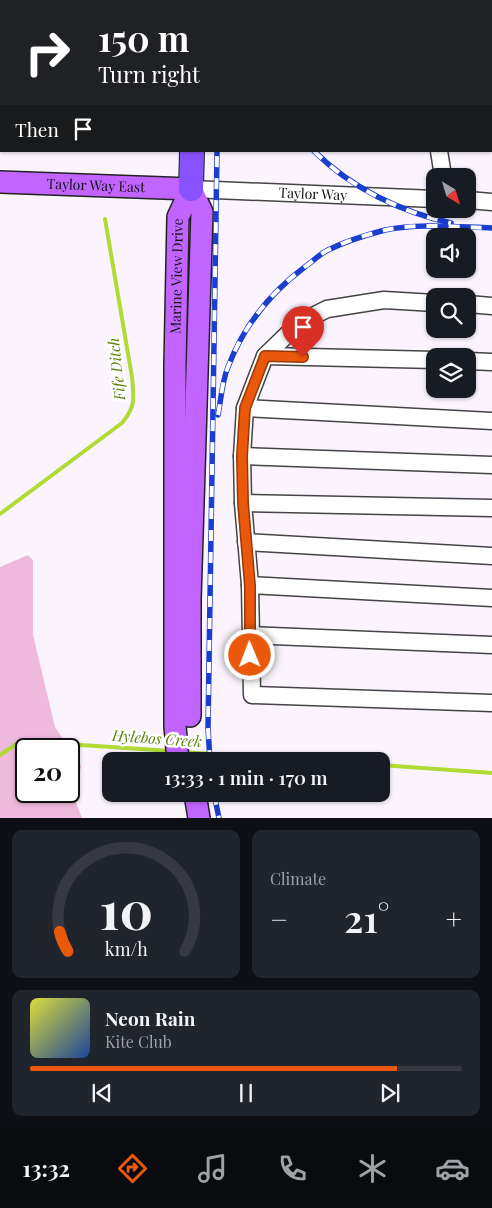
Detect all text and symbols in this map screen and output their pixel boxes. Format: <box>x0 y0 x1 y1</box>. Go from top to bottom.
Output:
text: 150 m <box>98 14 189 61</box>
icon: right <box>15 20 80 85</box>
text: Turn right <box>98 59 200 89</box>
icon: arrive <box>69 115 97 143</box>
text: Then <box>15 116 59 142</box>
north arrow <box>426 168 476 218</box>
map controls <box>426 168 476 398</box>
street label: Taylor Way East <box>46 174 147 196</box>
street label: Taylor Way <box>278 183 348 204</box>
street label: Marine View Drive <box>166 218 187 334</box>
button: sound <box>426 228 476 278</box>
button: search <box>426 288 476 338</box>
pin <box>282 306 324 357</box>
icon: arrive <box>289 313 317 341</box>
water label: Fife Ditch <box>103 337 129 402</box>
button: layers <box>426 348 476 398</box>
position arrow <box>223 628 275 680</box>
water label: Hylebos Creek <box>110 725 203 751</box>
speed limit sign: 20 <box>15 738 80 803</box>
text: 13:33 · 1 min · 170 m <box>164 764 328 790</box>
text: Climate <box>270 868 326 889</box>
text: 10 <box>99 874 153 943</box>
text: 21° <box>344 892 390 943</box>
text: − <box>270 900 288 937</box>
text: + <box>446 900 462 937</box>
text: km/h <box>105 937 148 960</box>
text: Neon Rain <box>105 1005 195 1031</box>
text: Kite Club <box>105 1031 172 1052</box>
icon: previous <box>88 1079 116 1107</box>
icon: pause <box>232 1079 260 1107</box>
icon: next <box>376 1079 404 1107</box>
icon: directions <box>115 1151 150 1186</box>
icon: music <box>195 1151 230 1186</box>
icon: phone <box>275 1151 310 1186</box>
icon: climate <box>355 1151 390 1186</box>
icon: car <box>435 1151 470 1186</box>
text: 13:32 <box>22 1153 70 1183</box>

